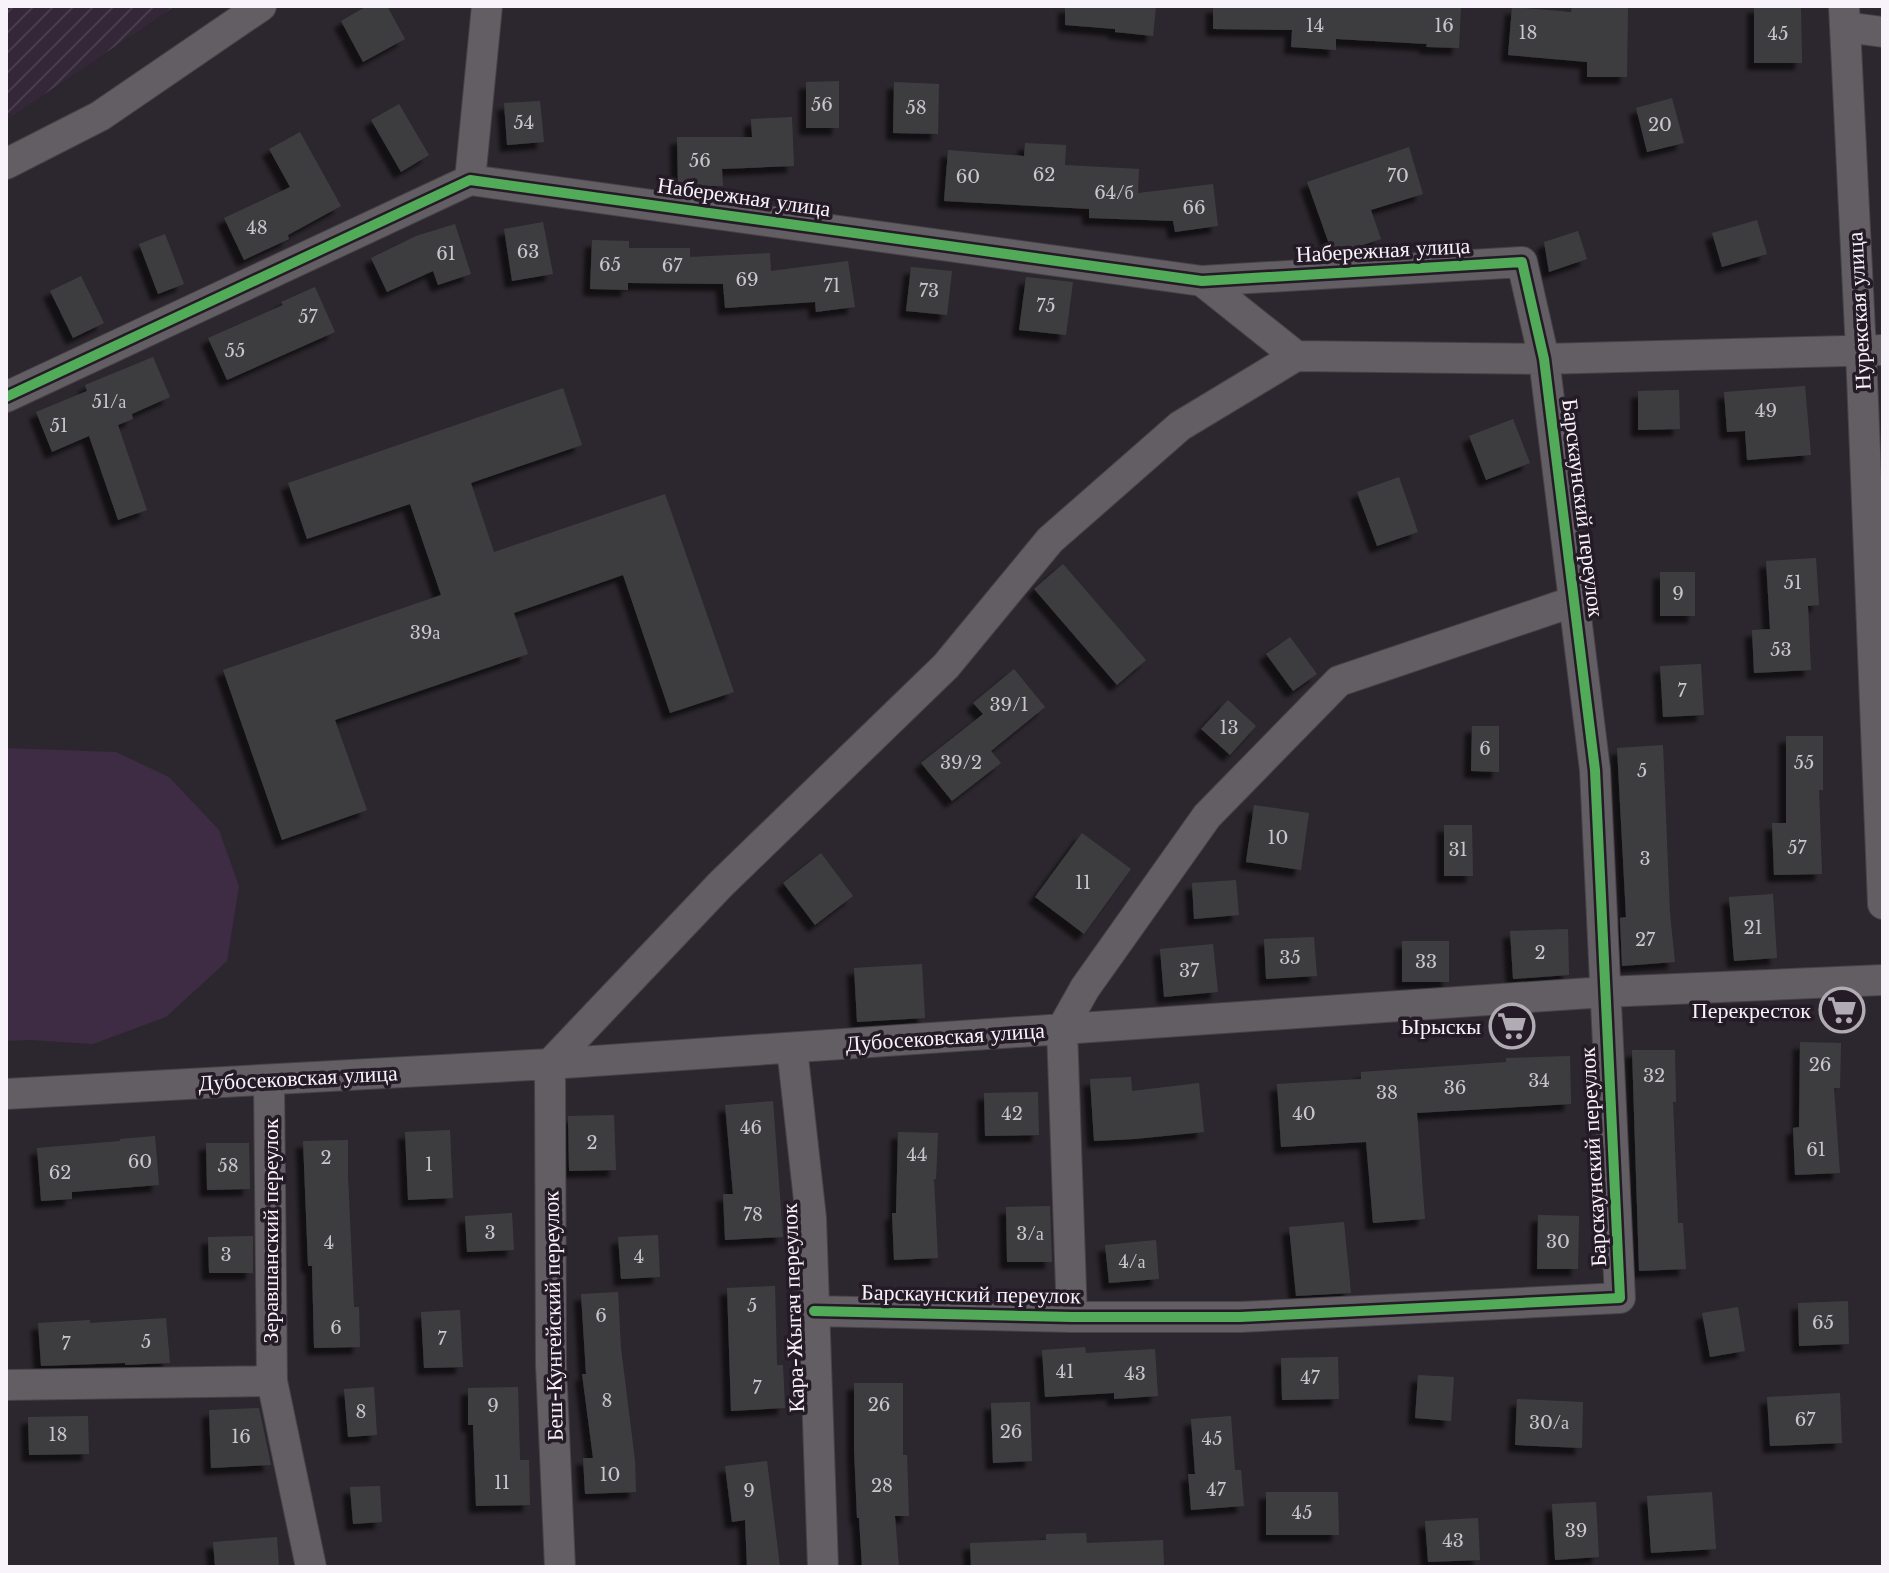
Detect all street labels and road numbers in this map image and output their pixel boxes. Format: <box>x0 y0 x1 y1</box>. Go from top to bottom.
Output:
street label: Набережная улица <box>656 171 833 223</box>
street label: Нурекская улица <box>1841 231 1877 391</box>
street label: Набережная улица <box>1295 232 1471 268</box>
street label: Барскаунский переулок <box>1556 397 1610 619</box>
street label: Дубосековская улица <box>844 1017 1046 1057</box>
street label: Барскаунский переулок <box>1574 1046 1612 1267</box>
street label: Дубосековская улица <box>198 1059 399 1097</box>
street label: Зеравшанский переулок <box>257 1118 284 1344</box>
street label: Беш-Кунгейский переулок <box>537 1190 569 1441</box>
street label: Кара-Жыгач переулок <box>776 1203 810 1413</box>
street label: Барскаунский переулок <box>861 1279 1081 1309</box>

